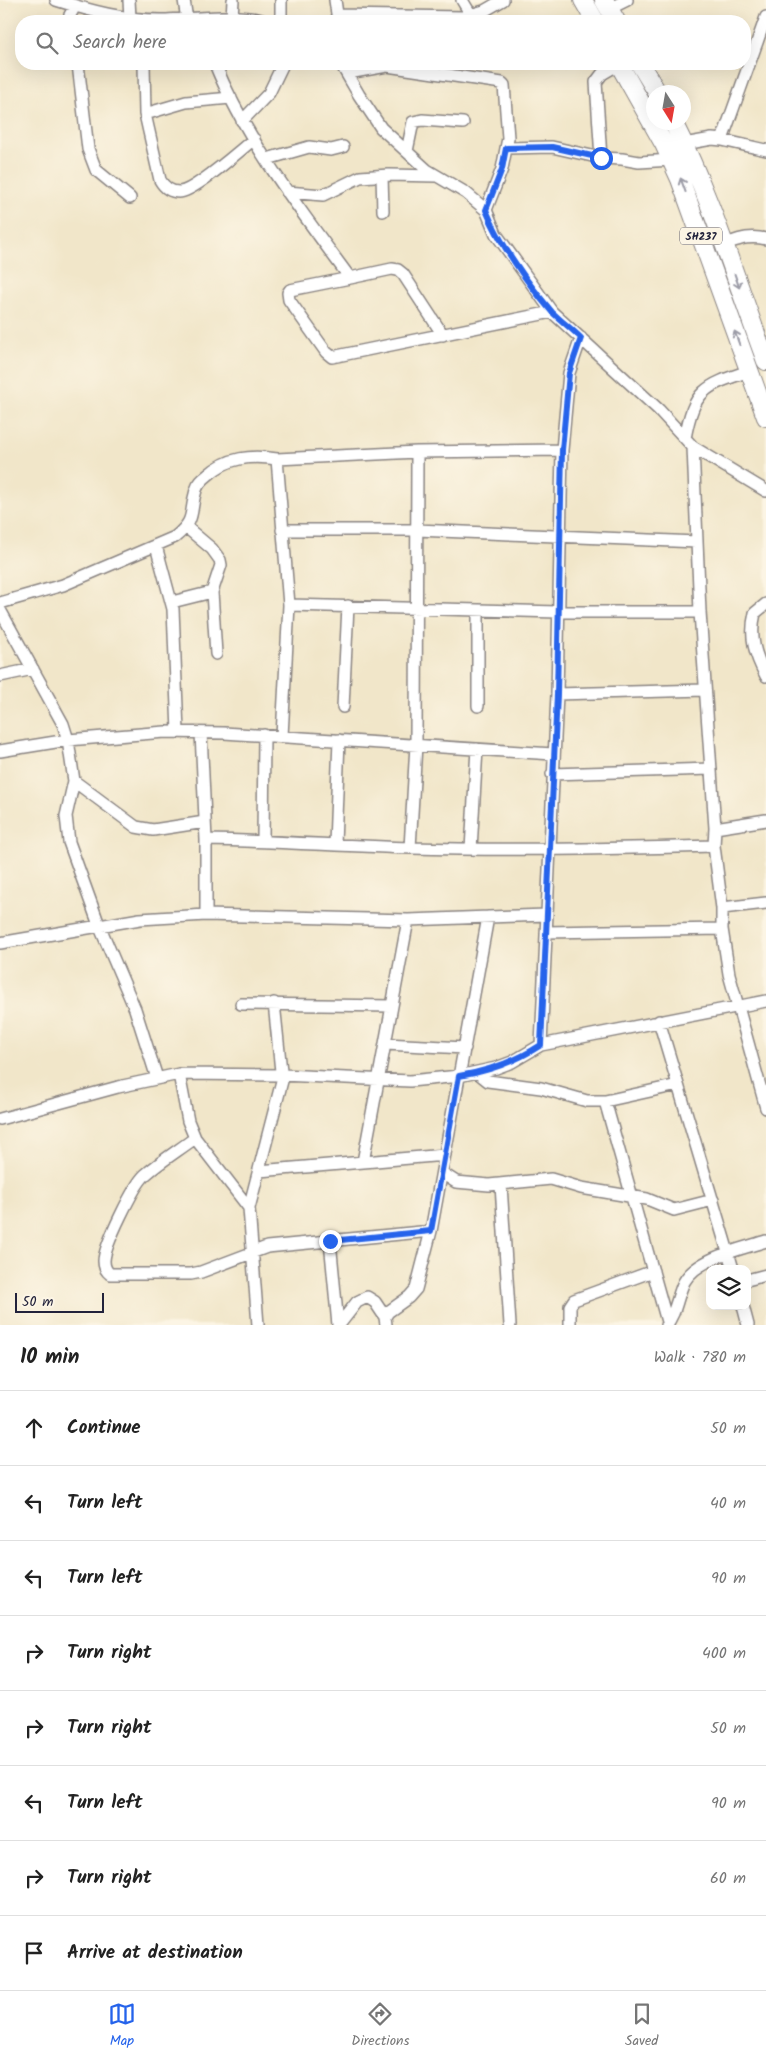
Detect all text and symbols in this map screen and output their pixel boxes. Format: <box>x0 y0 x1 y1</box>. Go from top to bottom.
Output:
search box <box>15 15 751 70</box>
text: Search here <box>73 28 167 58</box>
icon: search <box>33 29 61 57</box>
north arrow <box>646 85 691 130</box>
route start <box>590 147 613 170</box>
one-way arrow <box>678 178 687 194</box>
road number: SH237 <box>680 228 722 245</box>
one-way arrow <box>733 273 743 289</box>
one-way arrow <box>732 331 741 347</box>
route end <box>319 1230 342 1253</box>
map controls <box>706 1265 751 1310</box>
button: layers <box>706 1265 751 1310</box>
scale bar <box>15 1290 104 1313</box>
text: 50 m <box>22 1291 53 1313</box>
text: 10 min <box>20 1341 80 1374</box>
text: Walk · 780 m <box>654 1345 746 1370</box>
text: Continue <box>67 1413 140 1443</box>
icon: ahead <box>20 1414 48 1442</box>
text: 50 m <box>710 1416 746 1441</box>
text: Turn left <box>67 1488 142 1518</box>
icon: left <box>20 1489 48 1517</box>
text: 40 m <box>710 1491 746 1516</box>
text: Turn left <box>67 1563 142 1593</box>
icon: left <box>20 1564 48 1592</box>
text: 90 m <box>711 1566 746 1591</box>
text: Turn right <box>67 1638 152 1668</box>
icon: right <box>20 1639 48 1667</box>
text: 400 m <box>702 1641 746 1666</box>
text: Turn right <box>67 1713 152 1743</box>
icon: right <box>20 1714 48 1742</box>
text: 50 m <box>710 1716 746 1741</box>
text: Turn left <box>67 1788 142 1818</box>
icon: left <box>20 1789 48 1817</box>
text: 90 m <box>711 1791 746 1816</box>
text: Turn right <box>67 1863 152 1893</box>
icon: right <box>20 1864 48 1892</box>
text: 60 m <box>710 1866 746 1891</box>
text: Arrive at destination <box>67 1938 243 1968</box>
icon: arrive <box>20 1939 48 1967</box>
tab: Map <box>108 2000 136 2052</box>
tab: Directions <box>351 2000 409 2052</box>
tab: Saved <box>625 2000 658 2052</box>

